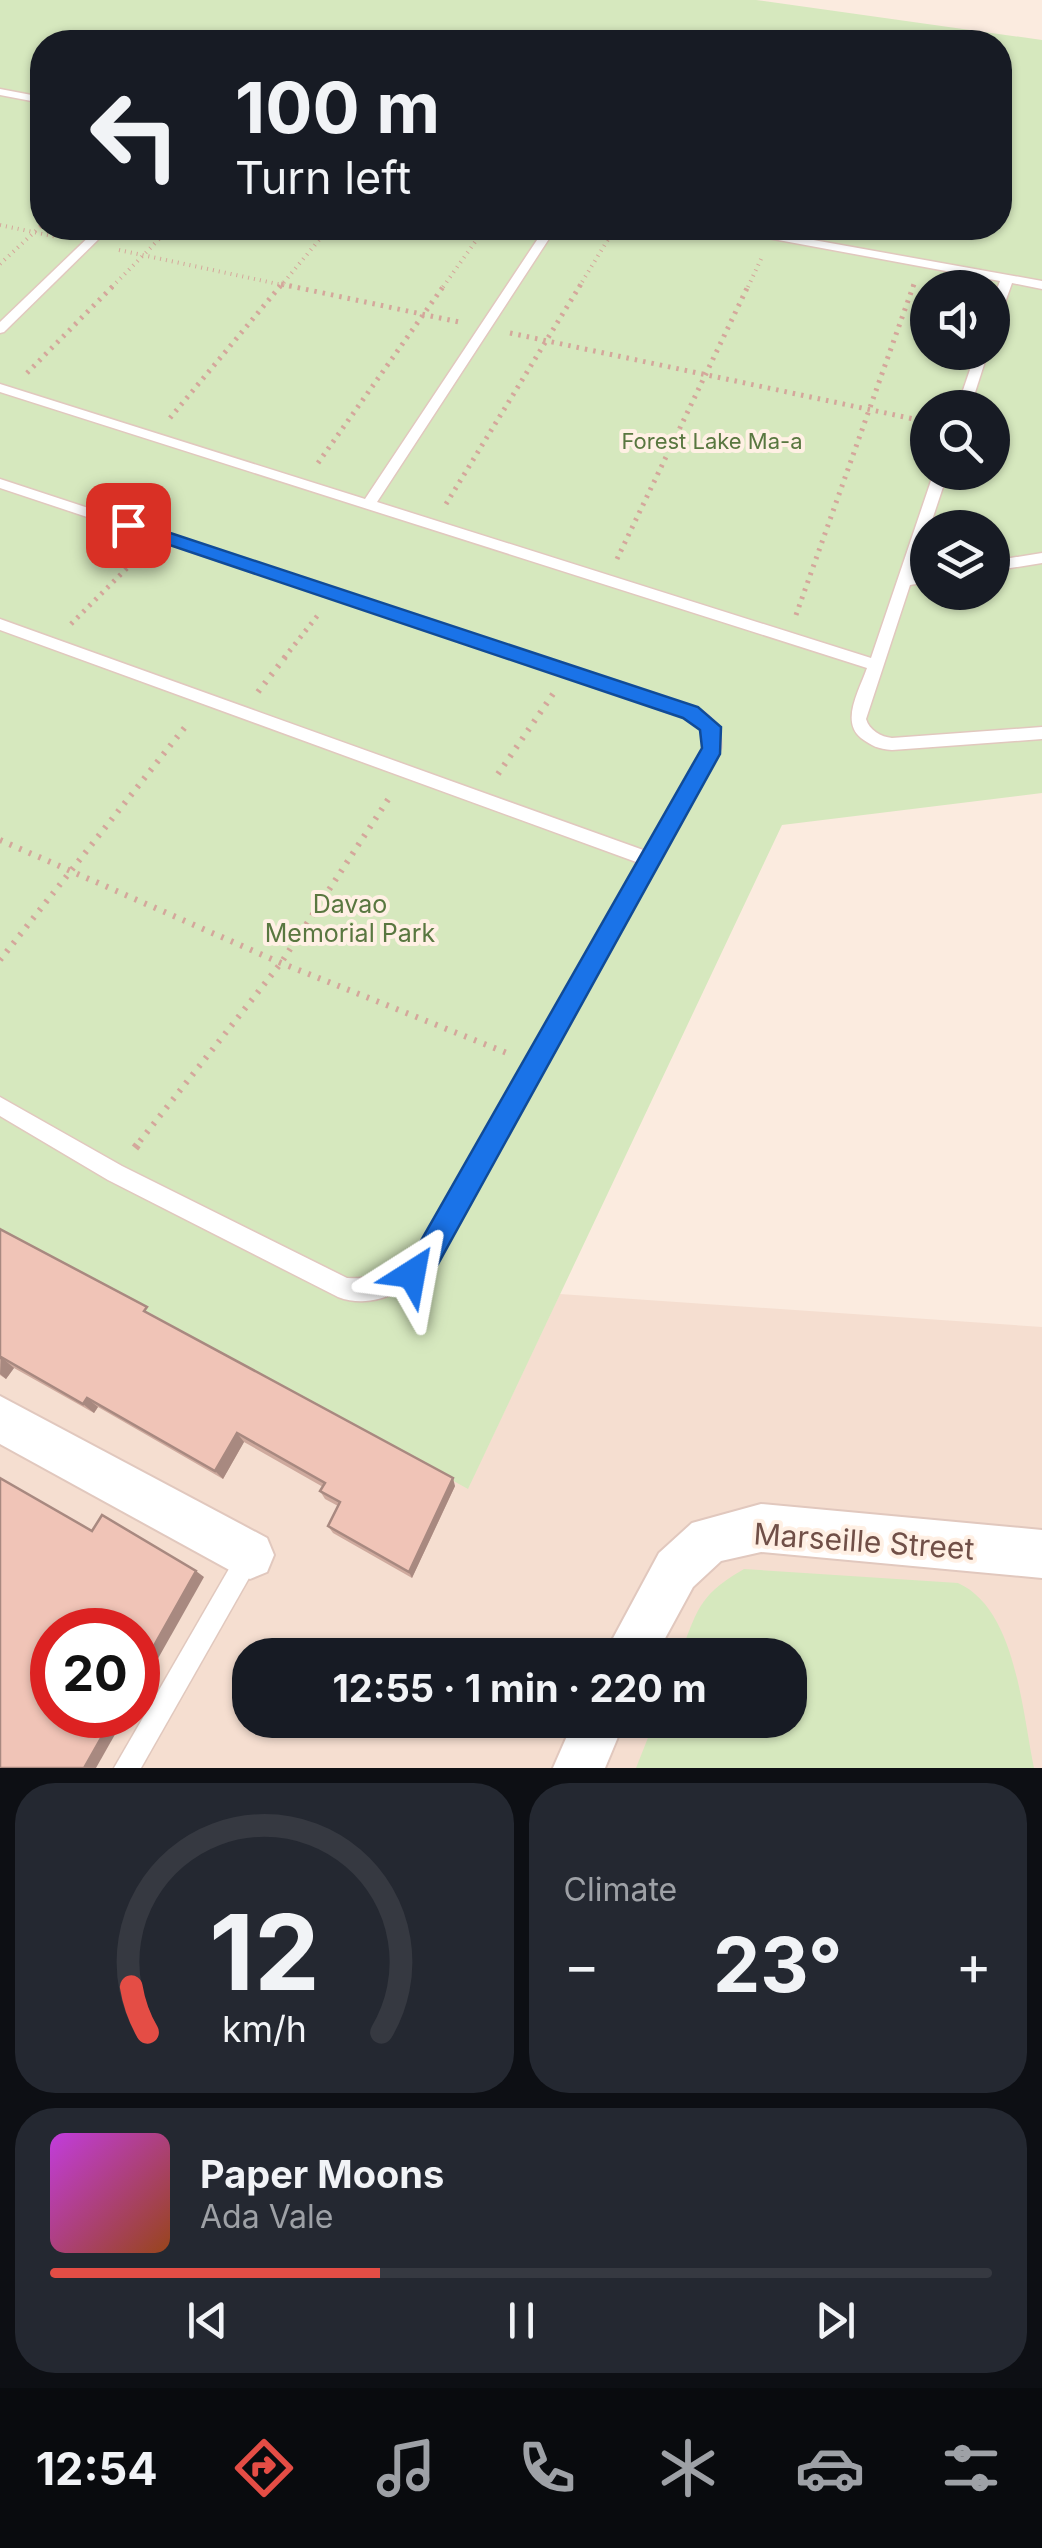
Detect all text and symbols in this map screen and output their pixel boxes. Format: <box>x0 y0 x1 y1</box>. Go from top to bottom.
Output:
text: 100 m <box>235 65 440 150</box>
icon: left <box>70 70 200 200</box>
text: Turn left <box>235 150 411 205</box>
map controls <box>910 270 1010 610</box>
button: sound <box>910 270 1010 370</box>
button: search <box>910 390 1010 490</box>
park label: Forest Lake Ma-a <box>621 428 803 454</box>
pin <box>86 483 171 568</box>
icon: arrive <box>101 498 156 553</box>
button: layers <box>910 510 1010 610</box>
park label: Davao Memorial Park <box>265 889 436 948</box>
position arrow <box>360 1222 464 1326</box>
street label: Marseille Street <box>753 1515 976 1567</box>
speed limit sign: 20 <box>30 1608 160 1738</box>
text: 12:55 · 1 min · 220 m <box>332 1665 707 1711</box>
text: Climate <box>564 1870 677 1909</box>
text: 12 <box>209 1889 319 2015</box>
text: 23° <box>713 1919 843 2010</box>
text: − <box>564 1932 600 1998</box>
text: + <box>956 1932 992 1998</box>
text: km/h <box>222 2007 307 2051</box>
text: Paper Moons <box>200 2151 444 2197</box>
text: Ada Vale <box>200 2197 333 2236</box>
icon: previous <box>180 2293 235 2348</box>
icon: pause <box>494 2293 549 2348</box>
icon: next <box>808 2293 863 2348</box>
icon: directions <box>229 2433 299 2503</box>
icon: music <box>371 2433 441 2503</box>
icon: phone <box>512 2433 582 2503</box>
icon: climate <box>653 2433 723 2503</box>
icon: car <box>795 2433 865 2503</box>
icon: filters <box>936 2433 1006 2503</box>
text: 12:54 <box>36 2441 158 2496</box>

